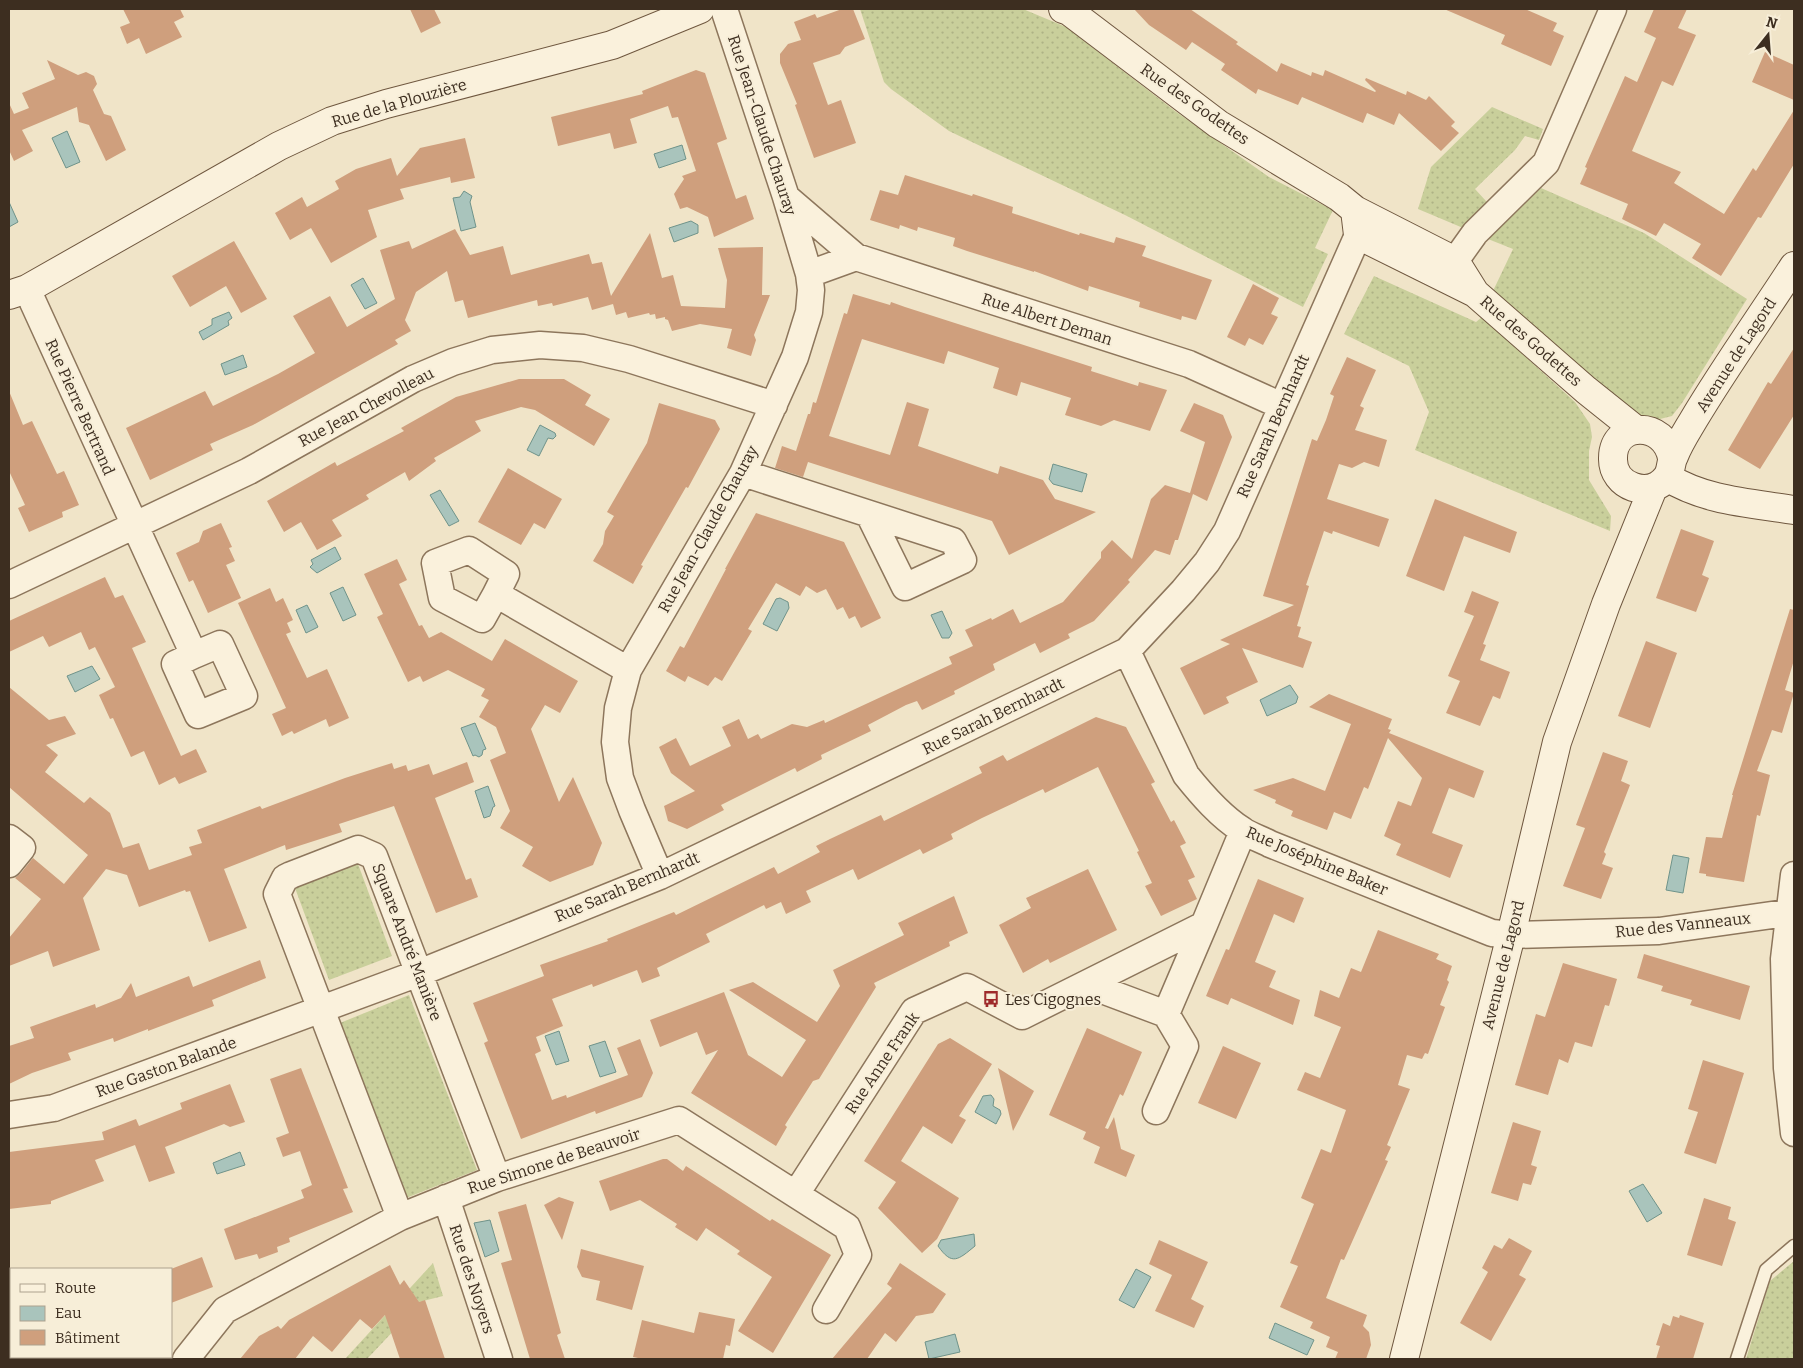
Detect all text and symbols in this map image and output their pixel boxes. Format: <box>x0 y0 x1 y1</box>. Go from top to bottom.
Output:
north arrow <box>1743 10 1793 60</box>
text: N <box>1764 13 1779 33</box>
street label: Rue Jean-Claude Chauray <box>724 33 800 218</box>
street label: Rue des Godettes <box>1137 59 1253 149</box>
street label: Rue de la Plouzière <box>329 75 469 131</box>
street label: Rue Albert Deman <box>979 289 1115 349</box>
street label: Rue des Godettes <box>1476 292 1586 390</box>
street label: Avenue de Lagord <box>1692 294 1780 416</box>
street label: Rue Pierre Bertrand <box>41 336 119 479</box>
street label: Rue Sarah Bernhardt <box>1233 351 1313 501</box>
street label: Rue Jean Chevolleau <box>295 363 437 451</box>
street label: Rue Jean-Claude Chauray <box>654 442 762 616</box>
street label: Rue Sarah Bernhardt <box>919 673 1067 759</box>
street label: Rue Joséphine Baker <box>1243 823 1391 899</box>
street label: Rue Sarah Bernhardt <box>552 848 702 926</box>
street label: Square André Manière <box>368 861 446 1023</box>
street label: Avenue de Lagord <box>1478 898 1528 1032</box>
street label: Rue des Vanneaux <box>1614 908 1752 942</box>
bus stop icon: Les Cigognes <box>981 989 1001 1009</box>
place label: Les Cigognes <box>1005 990 1101 1009</box>
street label: Rue Anne Frank <box>841 1009 923 1117</box>
street label: Rue Gaston Balande <box>93 1033 239 1101</box>
street label: Rue Simone de Beauvoir <box>465 1124 643 1198</box>
street label: Rue des Noyers <box>445 1222 499 1336</box>
legend <box>10 1268 172 1358</box>
text: Route <box>55 1279 96 1297</box>
text: Eau <box>55 1304 82 1322</box>
text: Bâtiment <box>55 1329 120 1347</box>

